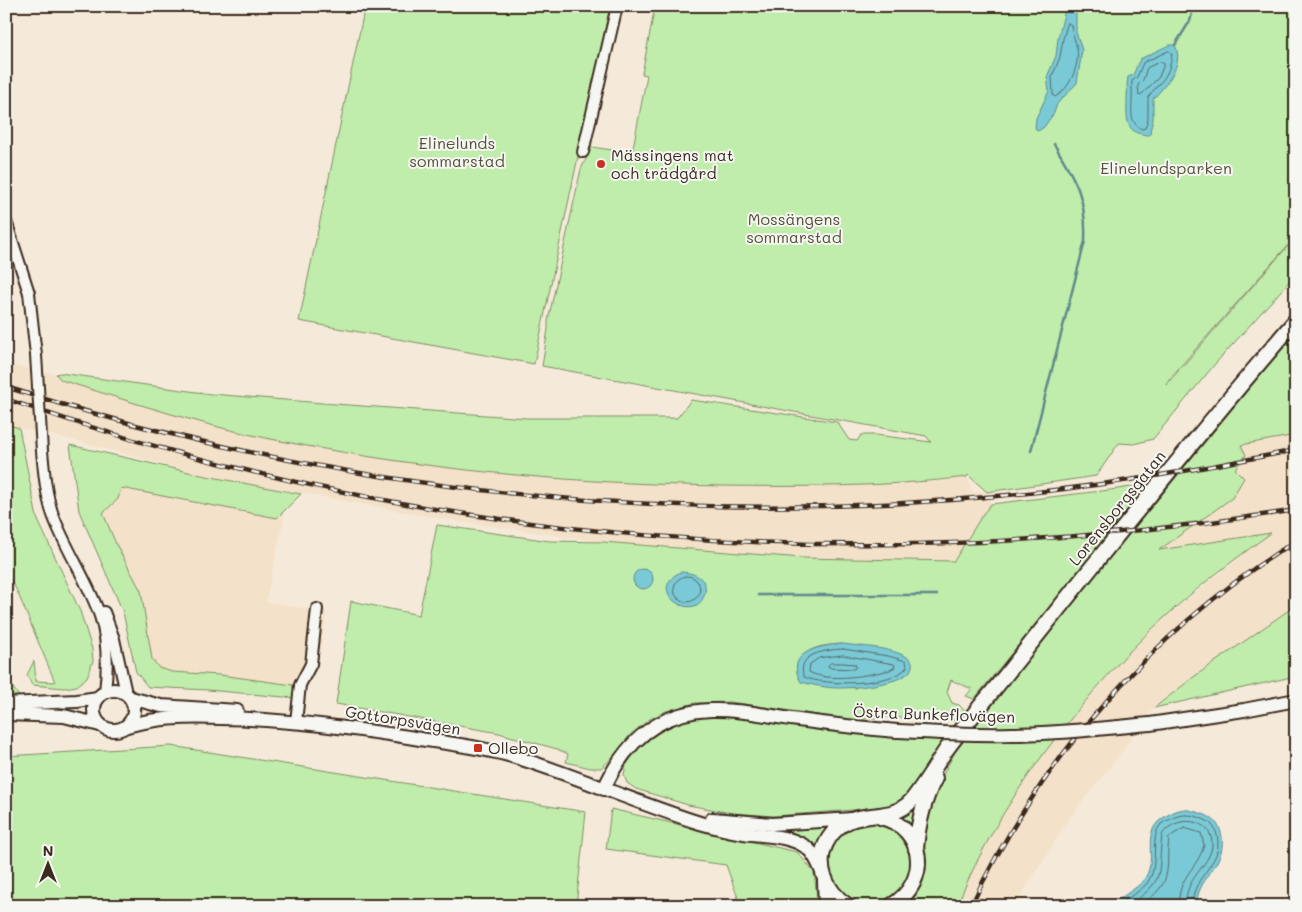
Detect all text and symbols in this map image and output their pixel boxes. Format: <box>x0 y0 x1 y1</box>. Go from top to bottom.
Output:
park label: Elinelunds sommarstad <box>409 132 505 171</box>
place label: Mässingens mat och trädgård <box>611 144 734 183</box>
park label: Elinelundsparken <box>1100 157 1232 178</box>
marker: Mässingens mat och trädgård <box>595 158 607 170</box>
park label: Mossängens sommarstad <box>746 208 842 247</box>
street label: Lorensborgsgatan <box>1064 446 1170 570</box>
street label: Gottorpsvägen <box>344 700 462 739</box>
street label: Östra Bunkeflovägen <box>853 700 1015 727</box>
place label: Ollebo <box>488 737 538 758</box>
marker: Ollebo <box>472 742 484 754</box>
north arrow <box>22 840 72 890</box>
text: N <box>43 841 53 860</box>

